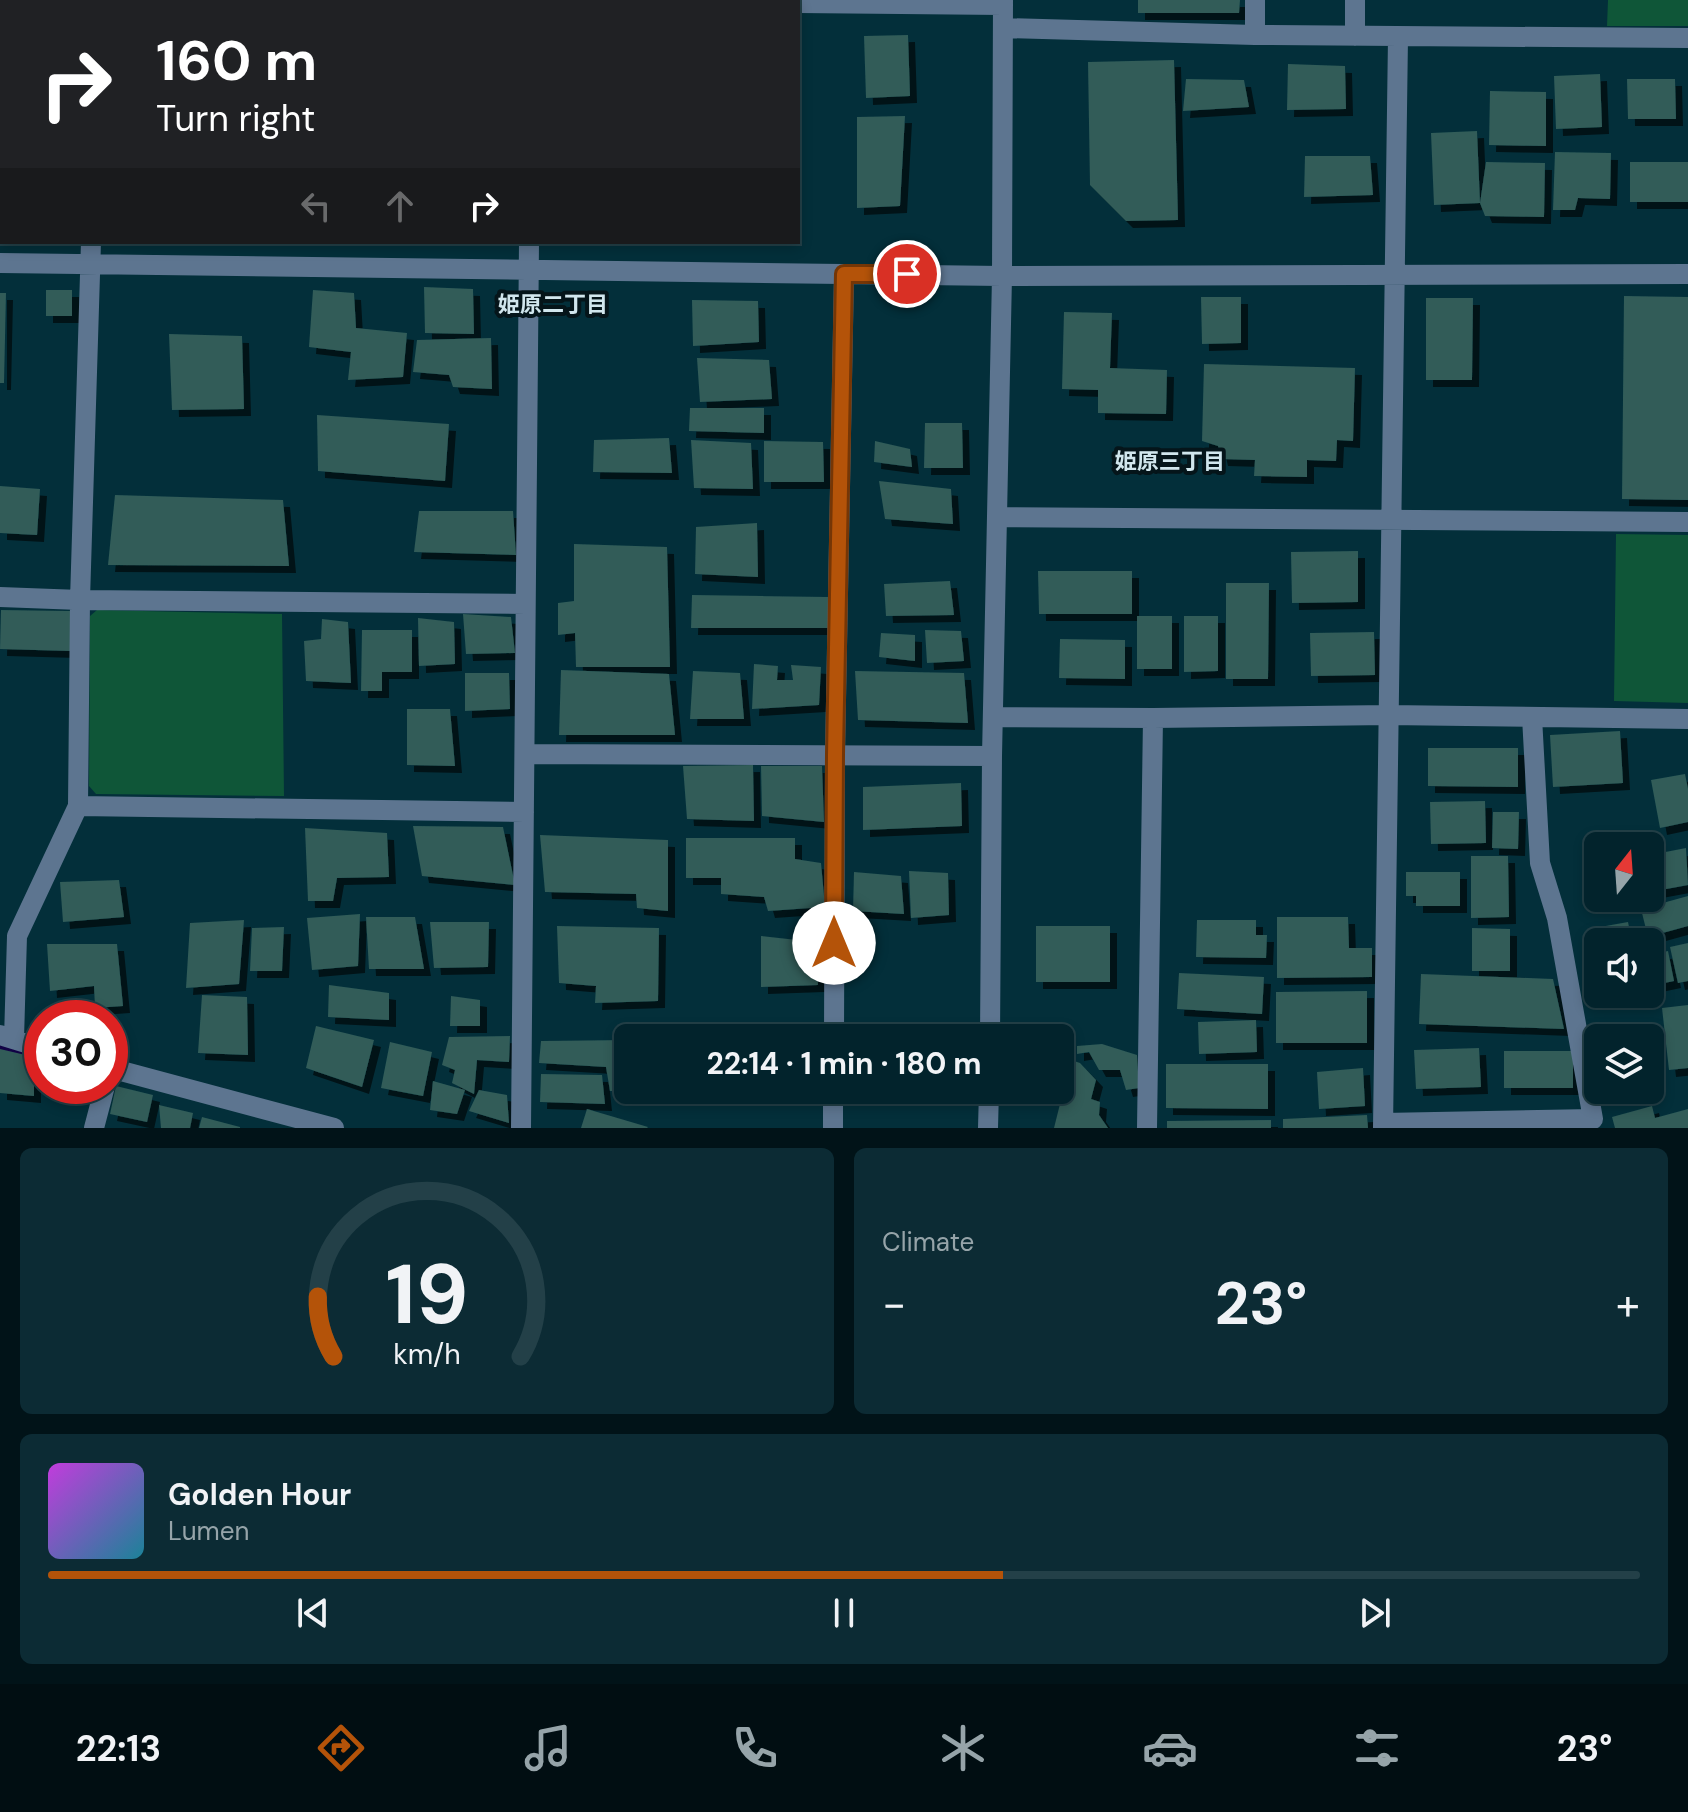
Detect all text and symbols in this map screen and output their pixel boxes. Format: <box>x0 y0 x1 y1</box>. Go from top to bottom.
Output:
text: 160 m <box>156 24 317 97</box>
icon: right <box>24 32 128 136</box>
text: Turn right <box>156 95 315 142</box>
icon: left <box>294 184 338 228</box>
icon: ahead <box>378 184 422 228</box>
icon: right <box>462 184 506 228</box>
pin <box>873 240 941 308</box>
icon: arrive <box>885 252 929 296</box>
district label: 姫原二丁目 <box>498 290 608 319</box>
district label: 姫原三丁目 <box>1115 447 1225 476</box>
north arrow <box>1584 832 1664 912</box>
map controls <box>1584 832 1664 1104</box>
position arrow <box>792 901 876 985</box>
button: sound <box>1584 928 1664 1008</box>
speed limit sign: 30 <box>24 1000 128 1104</box>
button: layers <box>1584 1024 1664 1104</box>
text: 22:14 · 1 min · 180 m <box>706 1044 982 1083</box>
text: Climate <box>882 1225 974 1259</box>
text: 19 <box>385 1240 469 1349</box>
text: 23° <box>1215 1264 1307 1343</box>
text: − <box>882 1275 906 1333</box>
text: + <box>1616 1275 1640 1333</box>
text: km/h <box>393 1336 461 1373</box>
text: Golden Hour <box>168 1475 351 1514</box>
text: Lumen <box>168 1514 249 1548</box>
icon: previous <box>291 1591 335 1635</box>
icon: pause <box>822 1591 866 1635</box>
icon: next <box>1353 1591 1397 1635</box>
icon: directions <box>313 1720 369 1776</box>
icon: music <box>520 1720 576 1776</box>
icon: phone <box>727 1720 783 1776</box>
icon: climate <box>935 1720 991 1776</box>
icon: car <box>1142 1720 1198 1776</box>
icon: filters <box>1349 1720 1405 1776</box>
text: 22:13 <box>76 1725 161 1772</box>
text: 23° <box>1557 1725 1612 1772</box>

